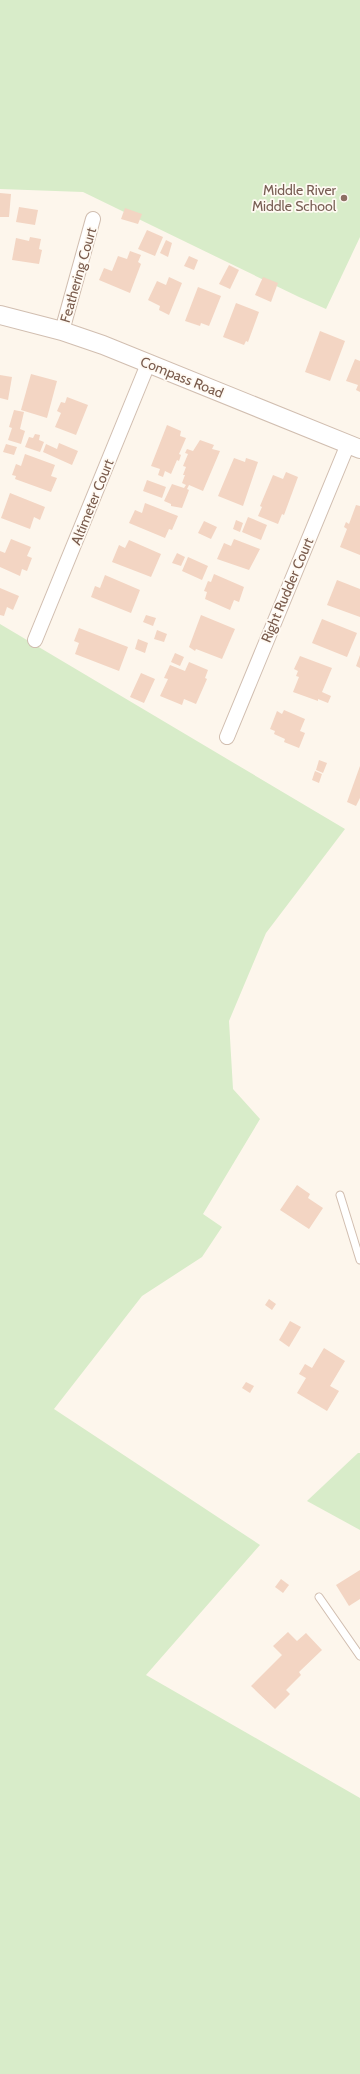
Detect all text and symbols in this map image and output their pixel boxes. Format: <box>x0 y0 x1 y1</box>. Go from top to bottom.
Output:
place label: Middle River Middle School <box>252 181 337 215</box>
marker: Middle River Middle School <box>339 193 349 203</box>
street label: Feathering Court <box>56 225 100 325</box>
street label: Compass Road <box>138 352 226 402</box>
street label: Altimeter Court <box>67 456 117 548</box>
street label: Right Rudder Court <box>257 535 317 645</box>

